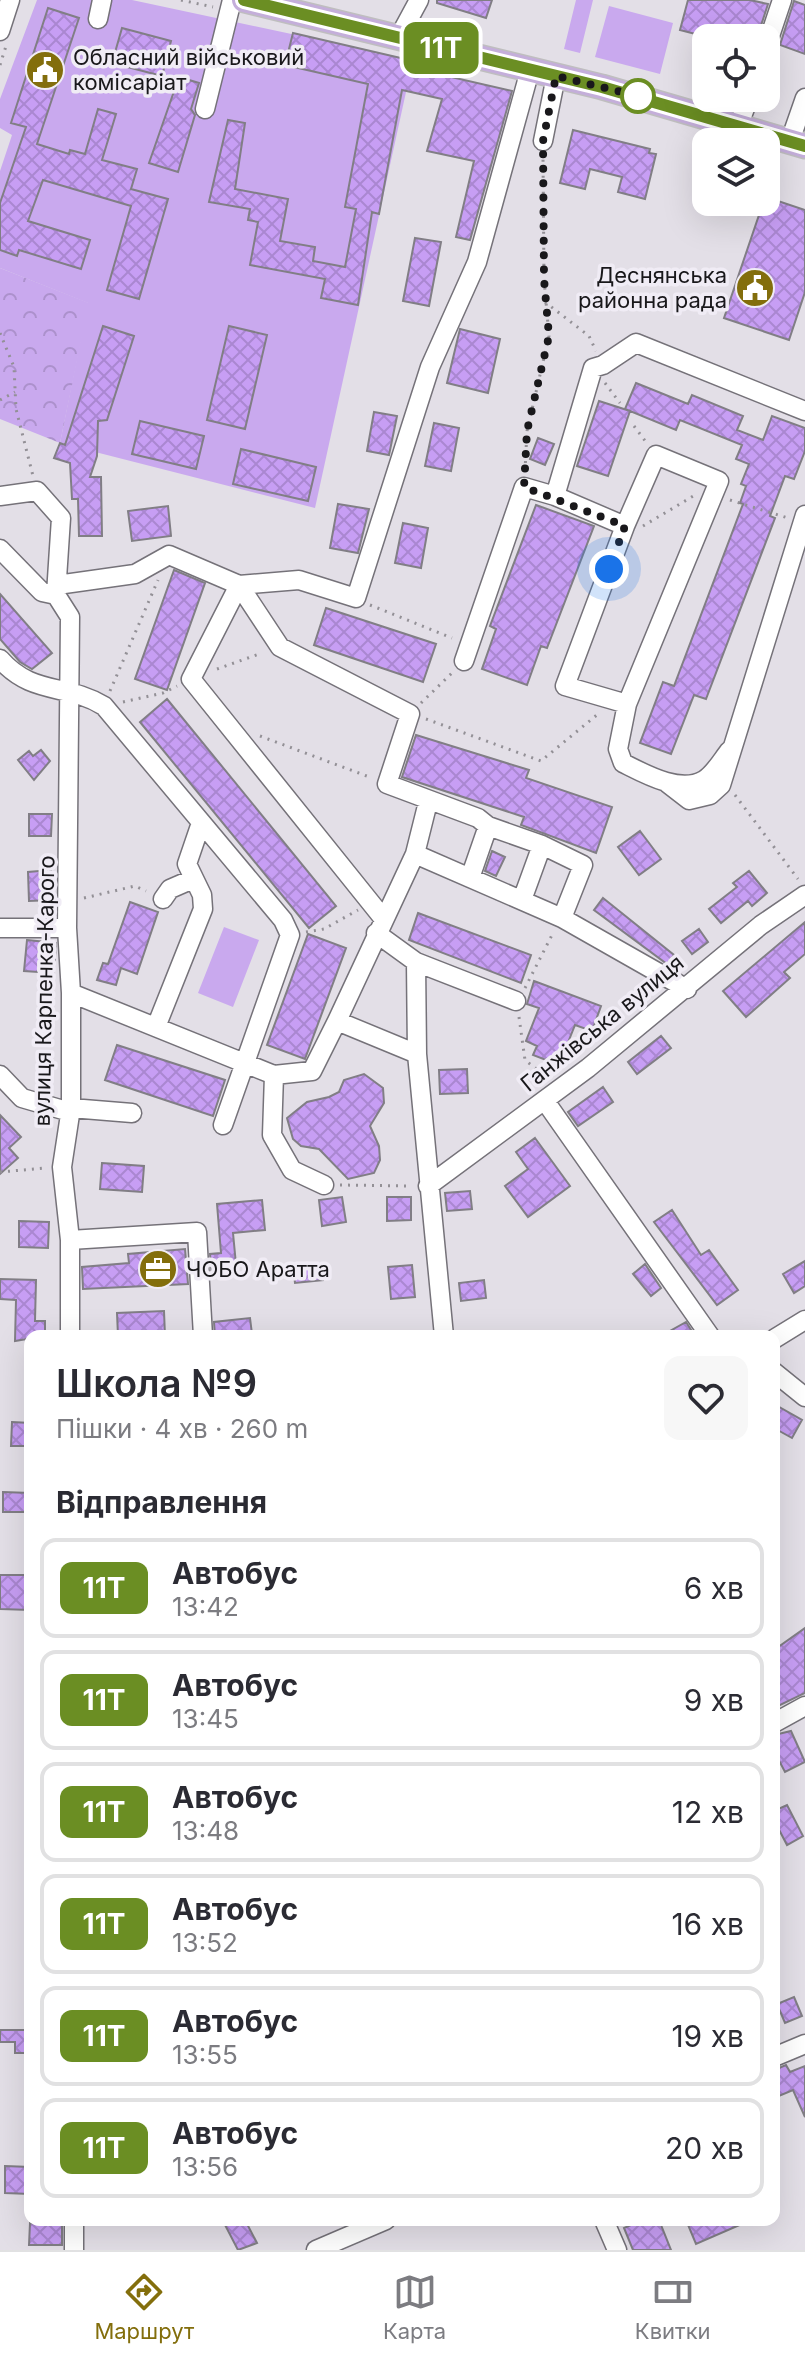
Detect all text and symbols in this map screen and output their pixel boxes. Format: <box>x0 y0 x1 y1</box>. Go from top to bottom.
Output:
line badge: 11Т <box>395 22 487 74</box>
map controls <box>692 24 780 216</box>
button: locate <box>692 24 780 112</box>
text: 11Т <box>420 31 462 65</box>
place label: Обласний військовий комісаріат <box>73 44 304 95</box>
public building icon: Обласний військовий комісаріат <box>24 49 66 91</box>
unlabelled marker <box>621 79 655 113</box>
button: layers <box>692 128 780 216</box>
place label: Деснянська районна рада <box>578 262 727 313</box>
public building icon: Деснянська районна рада <box>734 267 776 309</box>
your location <box>589 549 629 589</box>
street label: вулиця Карпенка-Карого <box>29 855 59 1127</box>
street label: Ганжівська вулиця <box>515 949 689 1097</box>
office icon: ЧОБО Аратта <box>137 1248 179 1290</box>
place label: ЧОБО Аратта <box>186 1256 330 1282</box>
button: heart <box>664 1356 748 1440</box>
text: Школа №9 <box>56 1360 257 1406</box>
text: Пішки · 4 хв · 260 m <box>56 1413 308 1444</box>
text: Відправлення <box>56 1484 267 1520</box>
text: Автобус <box>172 1555 298 1591</box>
text: 6 хв <box>684 1570 744 1606</box>
text: 11Т <box>83 1571 125 1605</box>
text: 13:42 <box>172 1591 239 1622</box>
text: Автобус <box>172 1667 298 1703</box>
text: 9 хв <box>684 1682 744 1718</box>
text: 11Т <box>83 1683 125 1717</box>
text: 13:45 <box>172 1703 239 1734</box>
text: Автобус <box>172 1779 298 1815</box>
text: 12 хв <box>672 1794 744 1830</box>
text: 11Т <box>83 1795 125 1829</box>
text: 13:48 <box>172 1815 239 1846</box>
text: Автобус <box>172 1891 298 1927</box>
text: 16 хв <box>671 1906 744 1942</box>
text: 11Т <box>83 1907 125 1941</box>
text: 13:52 <box>172 1927 238 1958</box>
text: Автобус <box>172 2003 298 2039</box>
text: 19 хв <box>671 2018 744 2054</box>
text: 11Т <box>83 2019 125 2053</box>
text: 13:55 <box>172 2039 238 2070</box>
text: Автобус <box>172 2115 298 2151</box>
text: 20 хв <box>665 2130 744 2166</box>
text: 11Т <box>83 2131 125 2165</box>
text: 13:56 <box>172 2151 238 2182</box>
tab: Маршрут <box>94 2270 194 2344</box>
tab: Карта <box>383 2270 446 2344</box>
tab: Квитки <box>635 2270 711 2344</box>

